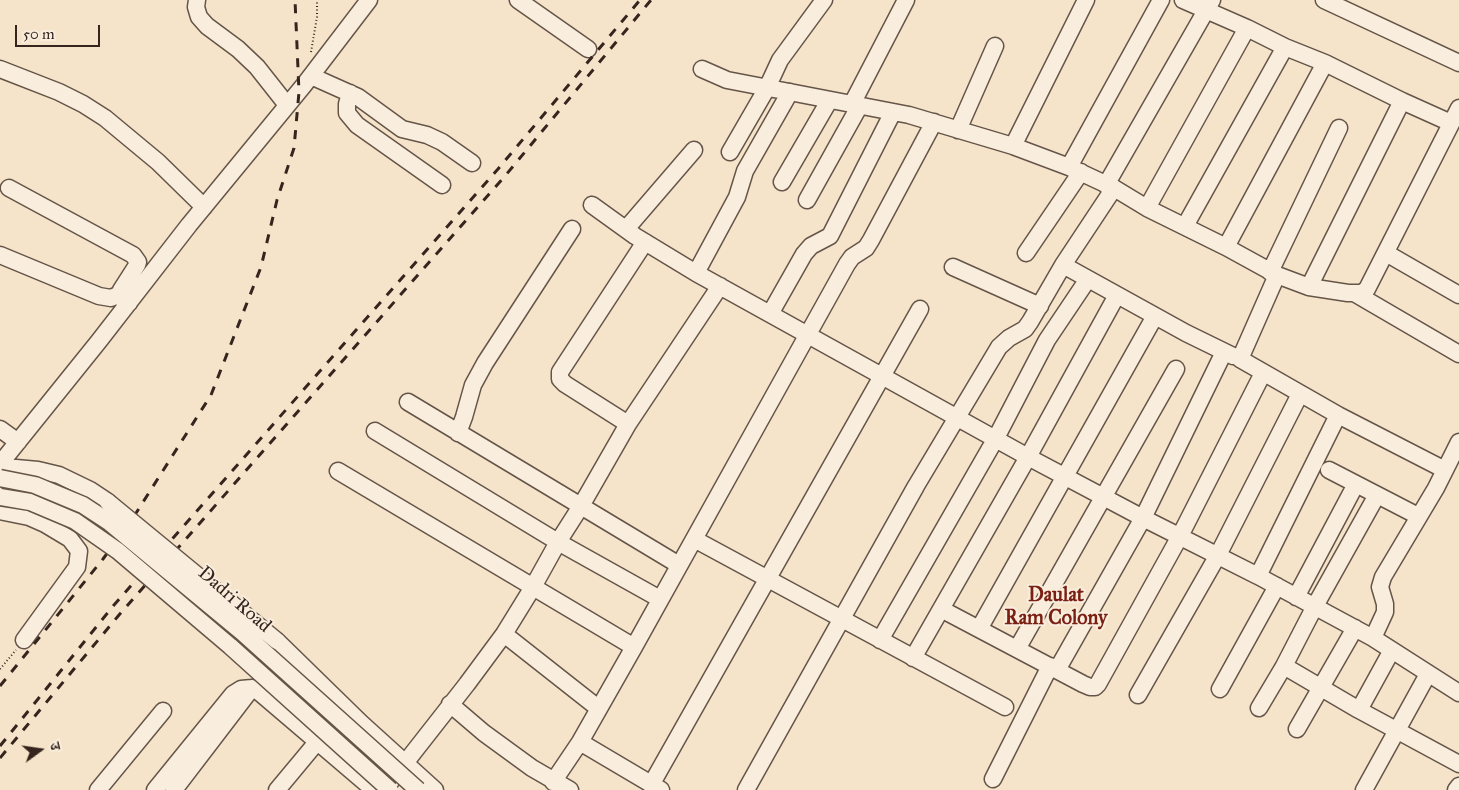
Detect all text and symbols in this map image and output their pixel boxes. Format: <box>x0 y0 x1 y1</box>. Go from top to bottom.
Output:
scale bar <box>18 15 102 47</box>
text: 50 m <box>23 25 55 43</box>
street label: Dadri Road <box>193 562 275 638</box>
district label: Daulat Ram Colony <box>1005 584 1107 631</box>
north arrow <box>15 725 65 775</box>
text: उ <box>46 741 64 752</box>

